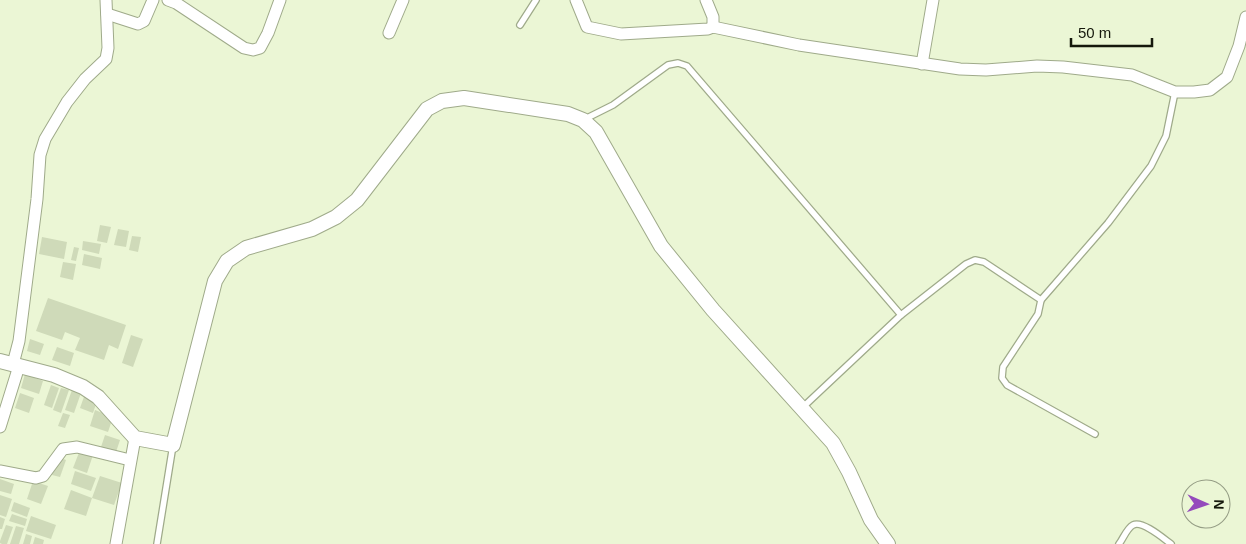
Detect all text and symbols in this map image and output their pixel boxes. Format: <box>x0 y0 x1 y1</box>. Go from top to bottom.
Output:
scale bar <box>1071 15 1152 47</box>
text: 50 m <box>1078 24 1111 41</box>
north arrow <box>1181 479 1231 529</box>
text: N <box>1211 499 1227 510</box>

